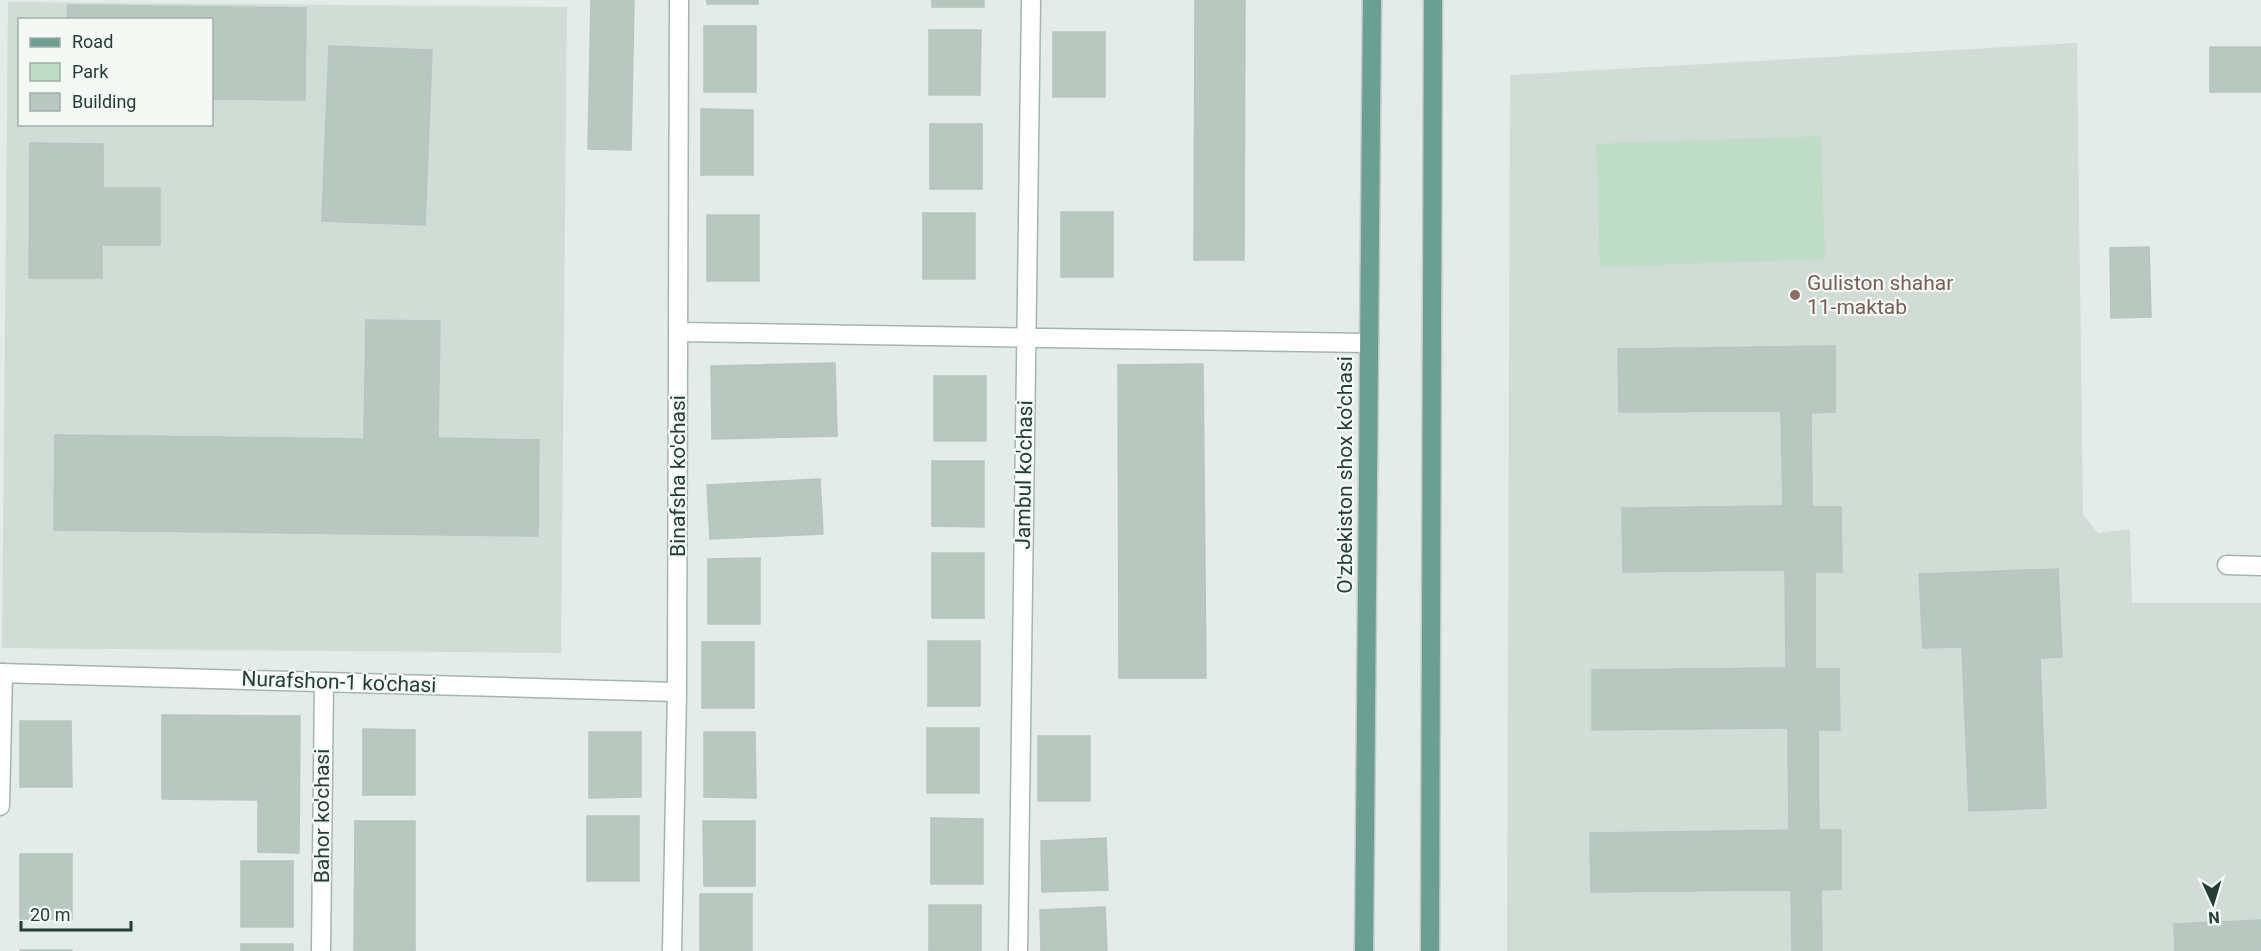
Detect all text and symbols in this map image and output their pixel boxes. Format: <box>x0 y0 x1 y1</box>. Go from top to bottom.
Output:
legend <box>18 18 213 126</box>
text: Road <box>72 31 113 52</box>
text: Park <box>72 61 109 82</box>
text: Building <box>72 91 136 112</box>
place label: Guliston shahar 11-maktab <box>1807 271 1953 319</box>
marker: Guliston shahar 11-maktab <box>1788 288 1802 302</box>
street label: O'zbekiston shox ko'chasi <box>1333 356 1357 594</box>
street label: Binafsha ko'chasi <box>666 395 690 557</box>
street label: Jambul ko'chasi <box>1011 400 1037 550</box>
street label: Nurafshon-1 ko'chasi <box>241 667 437 697</box>
street label: Bahor ko'chasi <box>310 749 334 883</box>
north arrow <box>2183 873 2243 933</box>
scale bar <box>21 894 130 932</box>
text: 20 m <box>30 904 70 925</box>
text: N <box>2208 908 2220 927</box>

